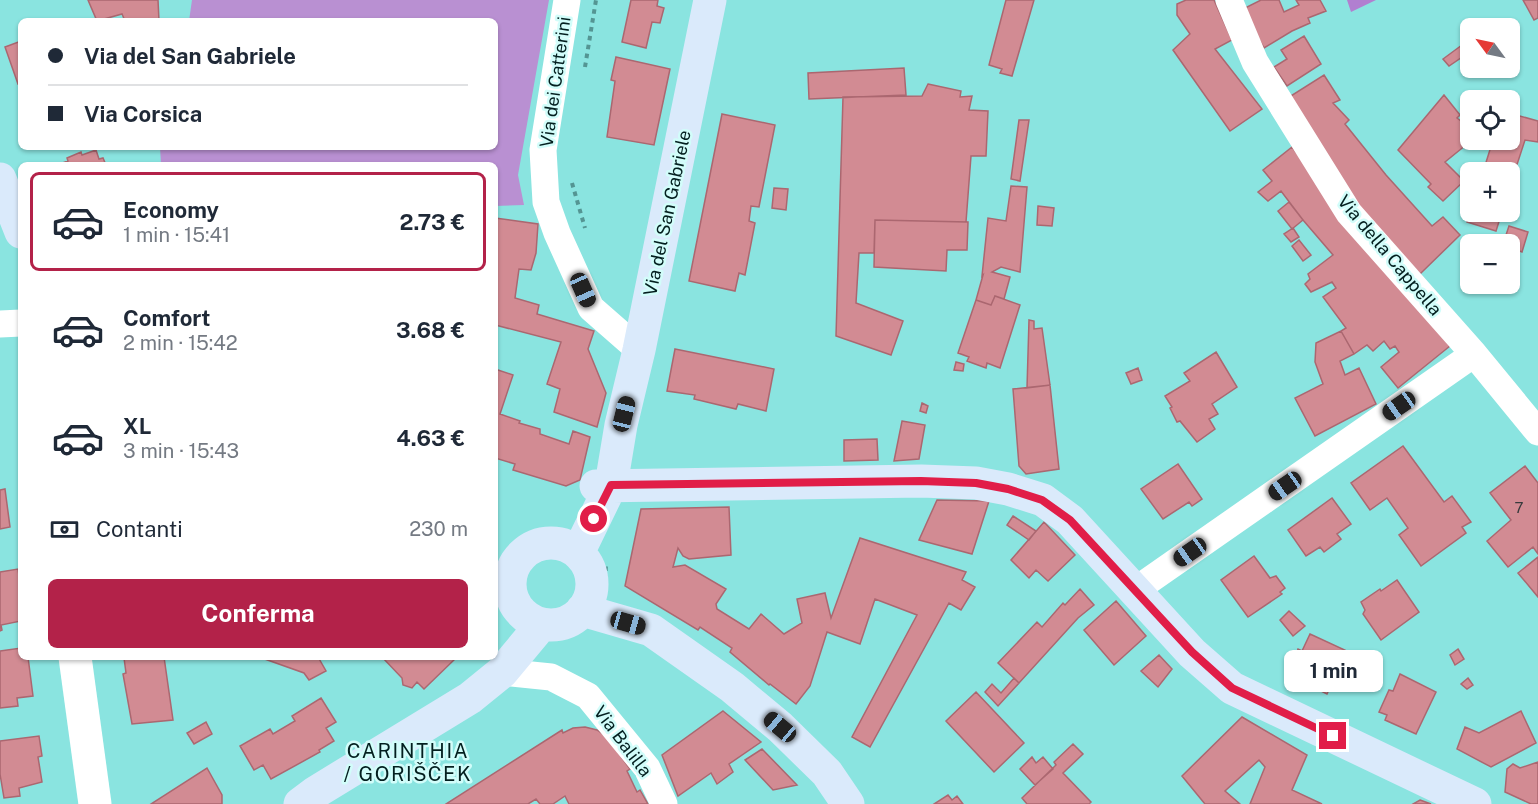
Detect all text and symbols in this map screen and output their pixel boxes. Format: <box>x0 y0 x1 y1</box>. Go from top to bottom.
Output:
street label: Via dei Catterini <box>535 15 575 149</box>
north arrow <box>1460 18 1520 78</box>
map controls <box>1460 18 1520 294</box>
text: Via del San Gabriele <box>84 43 296 69</box>
button: locate <box>1460 90 1520 150</box>
text: Via Corsica <box>84 101 202 127</box>
street label: Via del San Gabriele <box>639 128 695 298</box>
button: + <box>1460 162 1520 222</box>
street label: Via della Cappella <box>1333 190 1447 320</box>
icon: car <box>51 195 105 249</box>
text: Economy <box>123 197 219 223</box>
text: 2.73 € <box>399 209 465 235</box>
text: 1 min · 15:41 <box>123 223 230 247</box>
button: − <box>1460 234 1520 294</box>
car <box>567 270 599 310</box>
icon: car <box>51 303 105 357</box>
text: Comfort <box>123 305 210 331</box>
text: 3.68 € <box>396 317 465 343</box>
text: 2 min · 15:42 <box>123 331 238 355</box>
car <box>1379 388 1419 424</box>
car <box>611 394 637 434</box>
icon: car <box>51 411 105 465</box>
text: XL <box>123 413 151 439</box>
text: 4.63 € <box>396 425 465 451</box>
text: 3 min · 15:43 <box>123 439 239 463</box>
car <box>1265 468 1305 504</box>
house number: 7 <box>1514 499 1524 516</box>
route start <box>580 505 607 532</box>
icon: cash <box>48 513 81 546</box>
text: Contanti <box>96 516 183 542</box>
text: 230 m <box>409 517 468 541</box>
car <box>1170 534 1210 570</box>
button: Conferma <box>48 579 468 648</box>
car <box>608 609 648 637</box>
callout: 1 min <box>1284 649 1382 691</box>
text: 1 min <box>1309 659 1358 683</box>
street label: Via Balilla <box>590 701 656 781</box>
car <box>760 709 800 745</box>
route end <box>1319 722 1346 749</box>
district label: CARINTHIA / GORIŠČEK <box>344 739 472 786</box>

